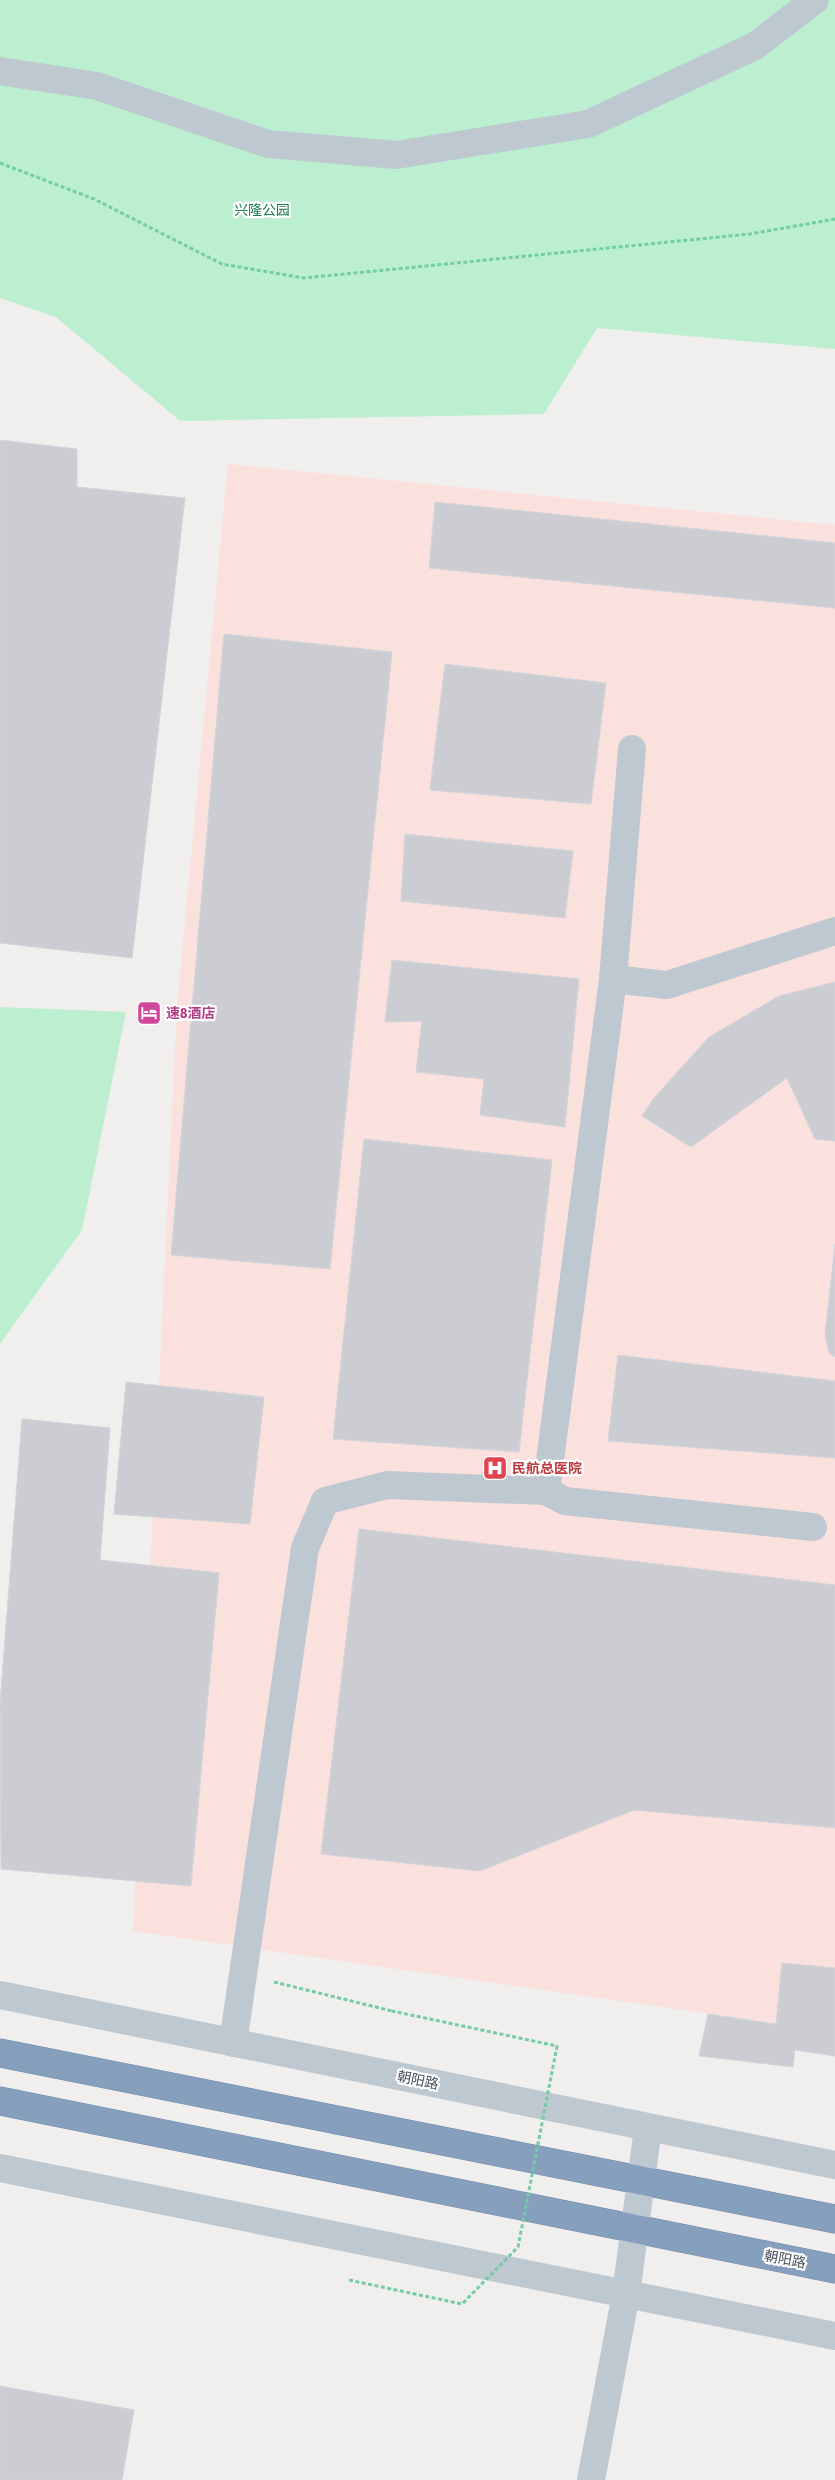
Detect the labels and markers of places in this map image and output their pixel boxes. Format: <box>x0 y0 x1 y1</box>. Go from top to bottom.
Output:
hotel icon: 速8酒店 <box>136 1000 162 1026</box>
place label: 速8酒店 <box>166 1005 215 1022</box>
hospital icon: 民航总医院 <box>482 1455 508 1481</box>
place label: 民航总医院 <box>512 1460 582 1477</box>

